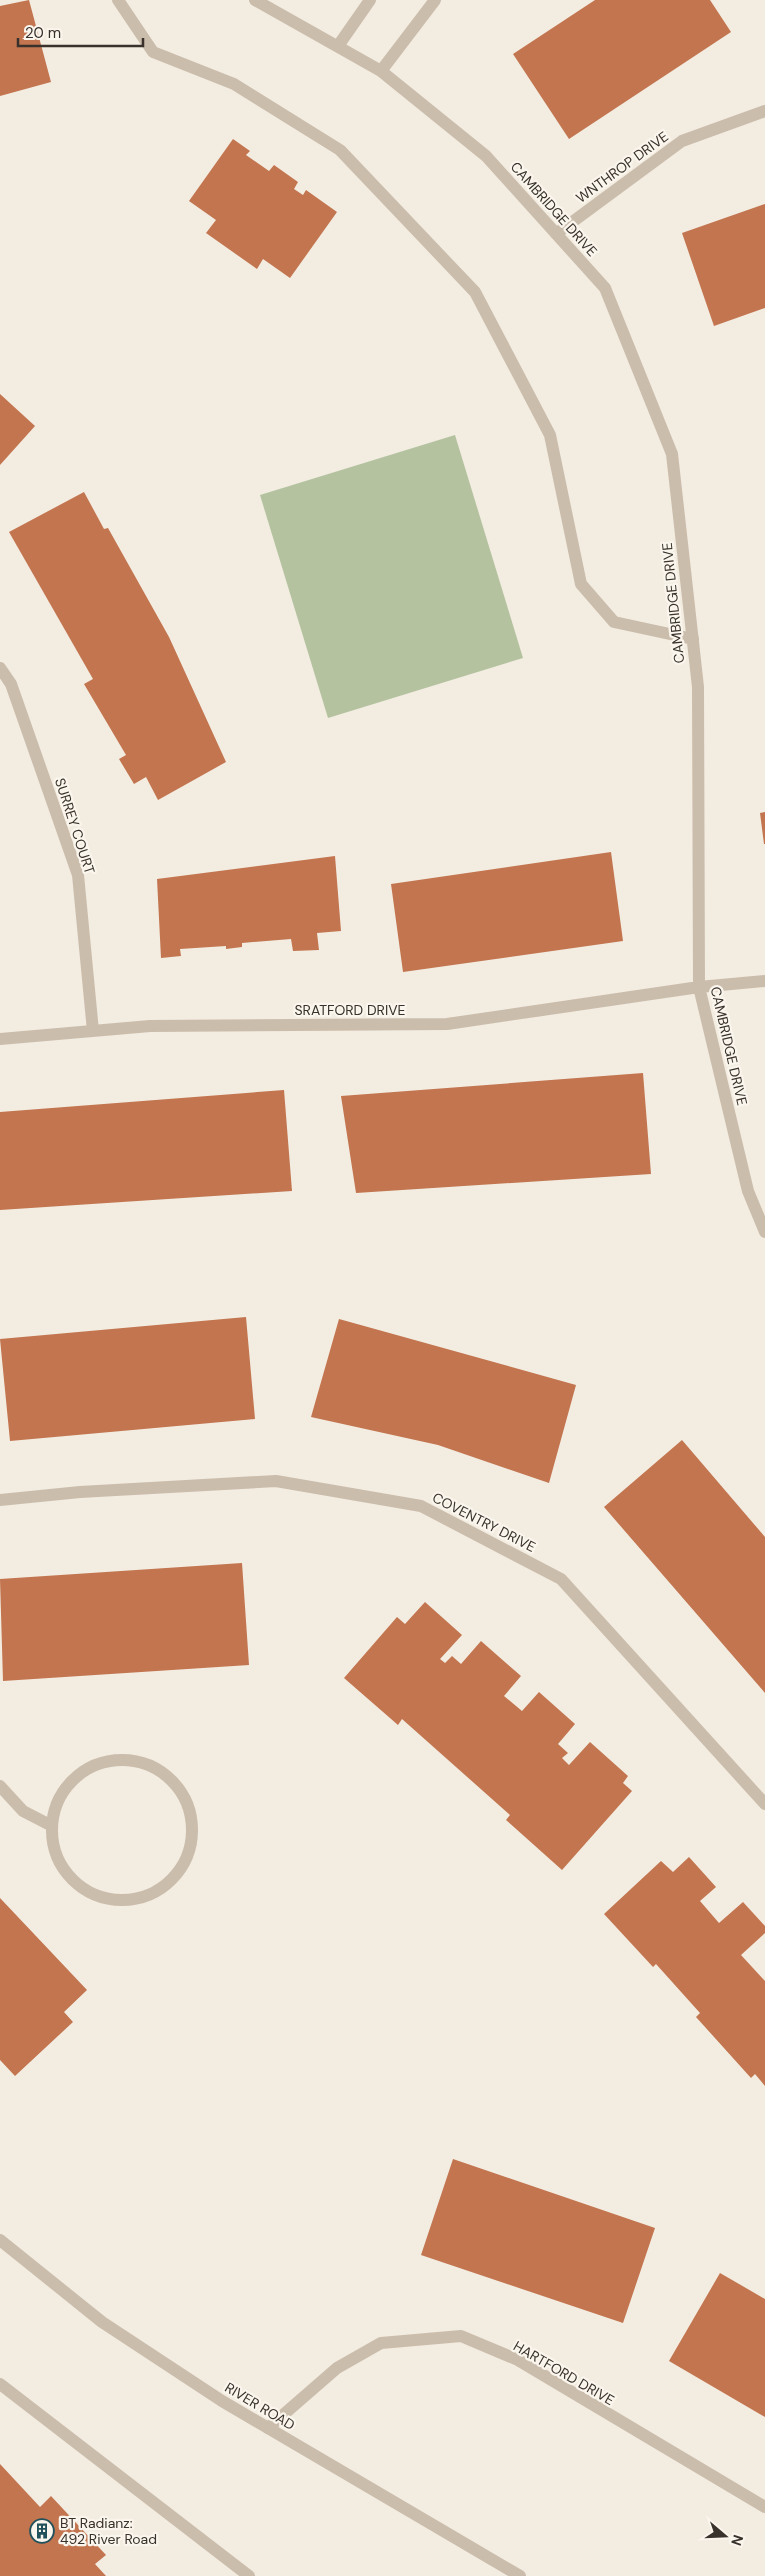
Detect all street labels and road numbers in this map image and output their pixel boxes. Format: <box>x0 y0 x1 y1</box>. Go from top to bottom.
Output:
street label: WNTHROP DRIVE <box>572 127 672 207</box>
street label: CAMBRIDGE DRIVE <box>507 158 601 260</box>
street label: CAMBRIDGE DRIVE <box>658 542 688 664</box>
street label: SURREY COURT <box>51 776 99 876</box>
street label: CAMBRIDGE DRIVE <box>707 985 751 1107</box>
street label: SRATFORD DRIVE <box>295 1001 406 1019</box>
street label: COVENTRY DRIVE <box>429 1488 539 1556</box>
street label: HARTFORD DRIVE <box>510 2337 618 2409</box>
street label: RIVER ROAD <box>222 2378 298 2434</box>

